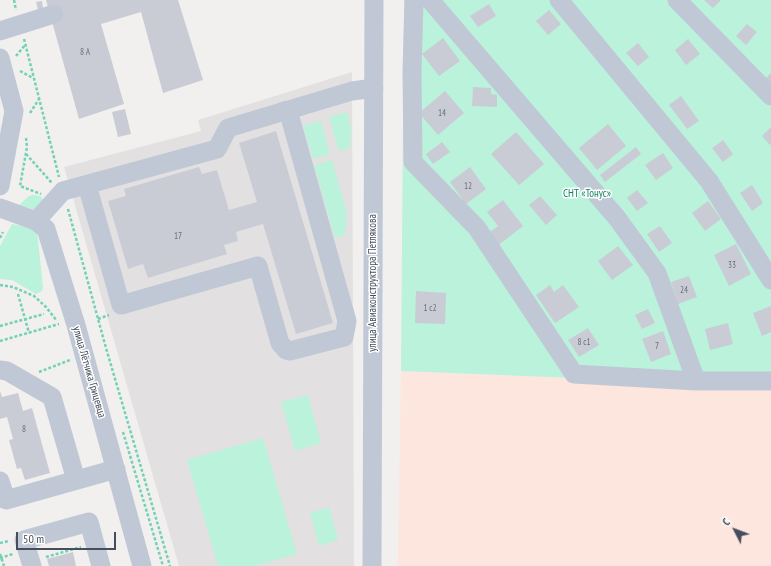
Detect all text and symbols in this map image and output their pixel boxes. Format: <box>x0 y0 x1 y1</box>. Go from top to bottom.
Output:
house number: 8 А <box>80 47 90 57</box>
house number: 14 <box>438 108 446 118</box>
house number: 12 <box>464 181 472 191</box>
park label: СНТ «Тонус» <box>563 187 611 201</box>
street label: улица Авиаконструктора Петлякова <box>366 214 380 352</box>
house number: 17 <box>174 231 182 241</box>
house number: 33 <box>728 260 736 270</box>
house number: 24 <box>680 285 688 295</box>
house number: 1 с2 <box>423 303 437 313</box>
street label: улица Лётчика Грицевца <box>70 325 108 419</box>
house number: 8 с1 <box>577 337 591 347</box>
house number: 7 <box>655 341 659 351</box>
house number: 8 <box>22 424 26 434</box>
north arrow <box>715 510 755 550</box>
text: С <box>719 515 733 529</box>
scale bar <box>18 524 118 550</box>
text: 50 m <box>23 531 44 546</box>

